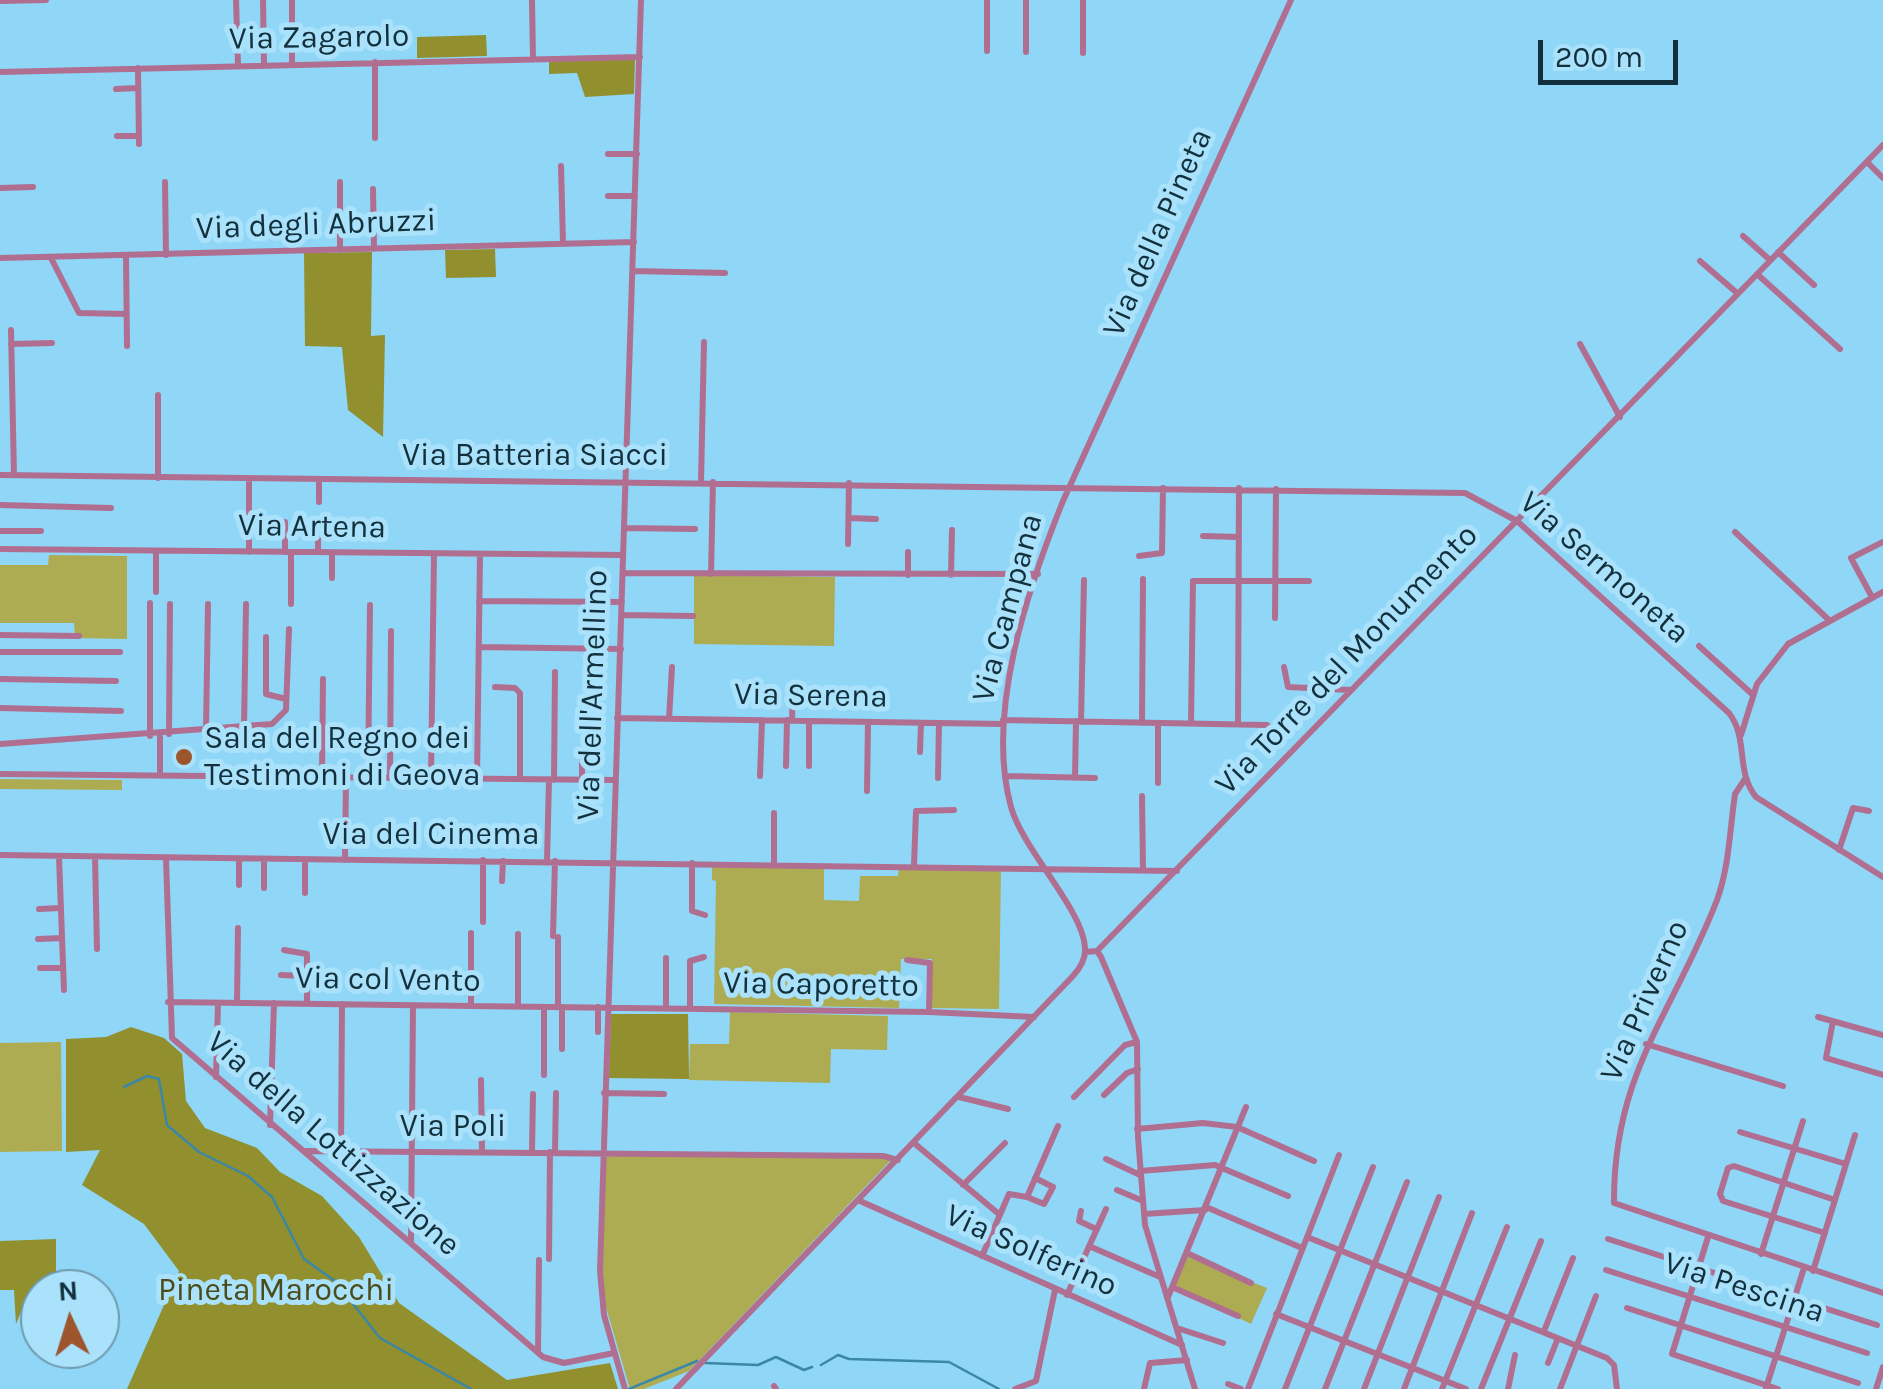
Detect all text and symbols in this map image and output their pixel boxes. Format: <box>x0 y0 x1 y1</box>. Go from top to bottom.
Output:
street label: Via Zagarolo <box>228 17 410 59</box>
scale bar <box>1543 20 1683 82</box>
text: 200 m <box>1555 39 1643 75</box>
street label: Via della Pineta <box>1095 123 1221 343</box>
street label: Via degli Abruzzi <box>195 202 437 248</box>
street label: Via Batteria Siacci <box>402 437 668 475</box>
street label: Via Sermoneta <box>1511 484 1697 652</box>
street label: Via Artena <box>238 507 386 547</box>
street label: Via Campana <box>964 510 1052 706</box>
street label: Via Torre del Monumento <box>1208 517 1486 803</box>
street label: Via dell'Armellino <box>569 569 617 821</box>
street label: Via Serena <box>734 675 888 717</box>
place label: Sala del Regno dei Testimoni di Geova <box>204 720 481 795</box>
marker: Sala del Regno dei Testimoni di Geova <box>173 746 195 768</box>
street label: Via del Cinema <box>322 816 540 854</box>
street label: Via Priverno <box>1592 914 1698 1088</box>
street label: Via col Vento <box>295 959 481 1001</box>
street label: Via Caporetto <box>723 964 919 1006</box>
street label: Via della Lottizzazione <box>198 1023 468 1265</box>
street label: Via Poli <box>400 1108 506 1146</box>
street label: Via Solferino <box>939 1196 1123 1306</box>
street label: Via Pescina <box>1659 1244 1829 1332</box>
north arrow <box>20 1269 120 1369</box>
park label: Pineta Marocchi <box>158 1272 394 1310</box>
text: N <box>57 1273 79 1308</box>

